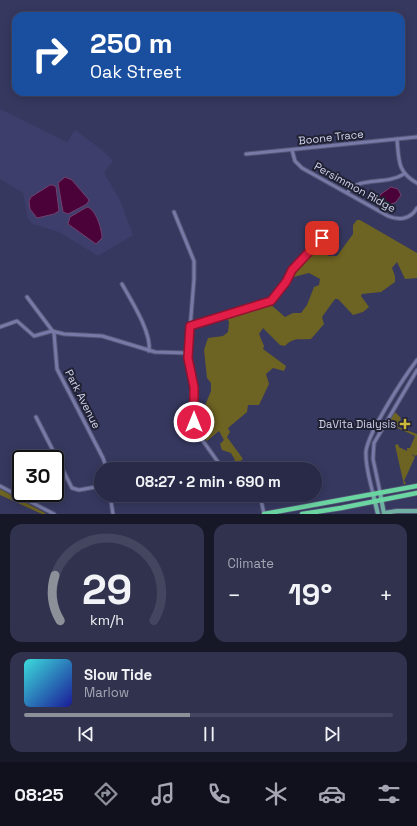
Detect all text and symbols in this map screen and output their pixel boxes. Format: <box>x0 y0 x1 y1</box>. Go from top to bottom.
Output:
text: 250 m <box>90 25 173 61</box>
icon: right <box>24 28 76 80</box>
text: Oak Street <box>90 60 182 83</box>
street label: Boone Trace <box>298 127 364 147</box>
street label: Persimmon Ridge <box>312 159 398 215</box>
pin <box>305 221 339 255</box>
icon: arrive <box>311 227 333 249</box>
street label: Park Avenue <box>62 367 104 431</box>
position arrow <box>173 401 215 443</box>
place label: DaVita Dialysis <box>319 417 396 431</box>
marker: DaVita Dialysis <box>399 418 411 430</box>
speed limit sign: 30 <box>12 450 64 502</box>
text: 08:27 · 2 min · 690 m <box>135 472 281 491</box>
text: Climate <box>228 555 274 572</box>
text: 29 <box>82 563 132 616</box>
text: 19° <box>288 575 332 614</box>
text: − <box>228 581 241 609</box>
text: + <box>379 581 393 609</box>
text: km/h <box>90 611 124 629</box>
text: Slow Tide <box>84 665 152 684</box>
text: Marlow <box>84 684 129 701</box>
icon: previous <box>75 723 97 745</box>
icon: pause <box>198 723 220 745</box>
icon: next <box>321 723 343 745</box>
icon: directions <box>92 780 120 808</box>
icon: music <box>149 780 177 808</box>
icon: phone <box>205 780 233 808</box>
icon: climate <box>262 780 290 808</box>
icon: car <box>318 780 346 808</box>
icon: filters <box>375 780 403 808</box>
text: 08:25 <box>14 783 64 806</box>

